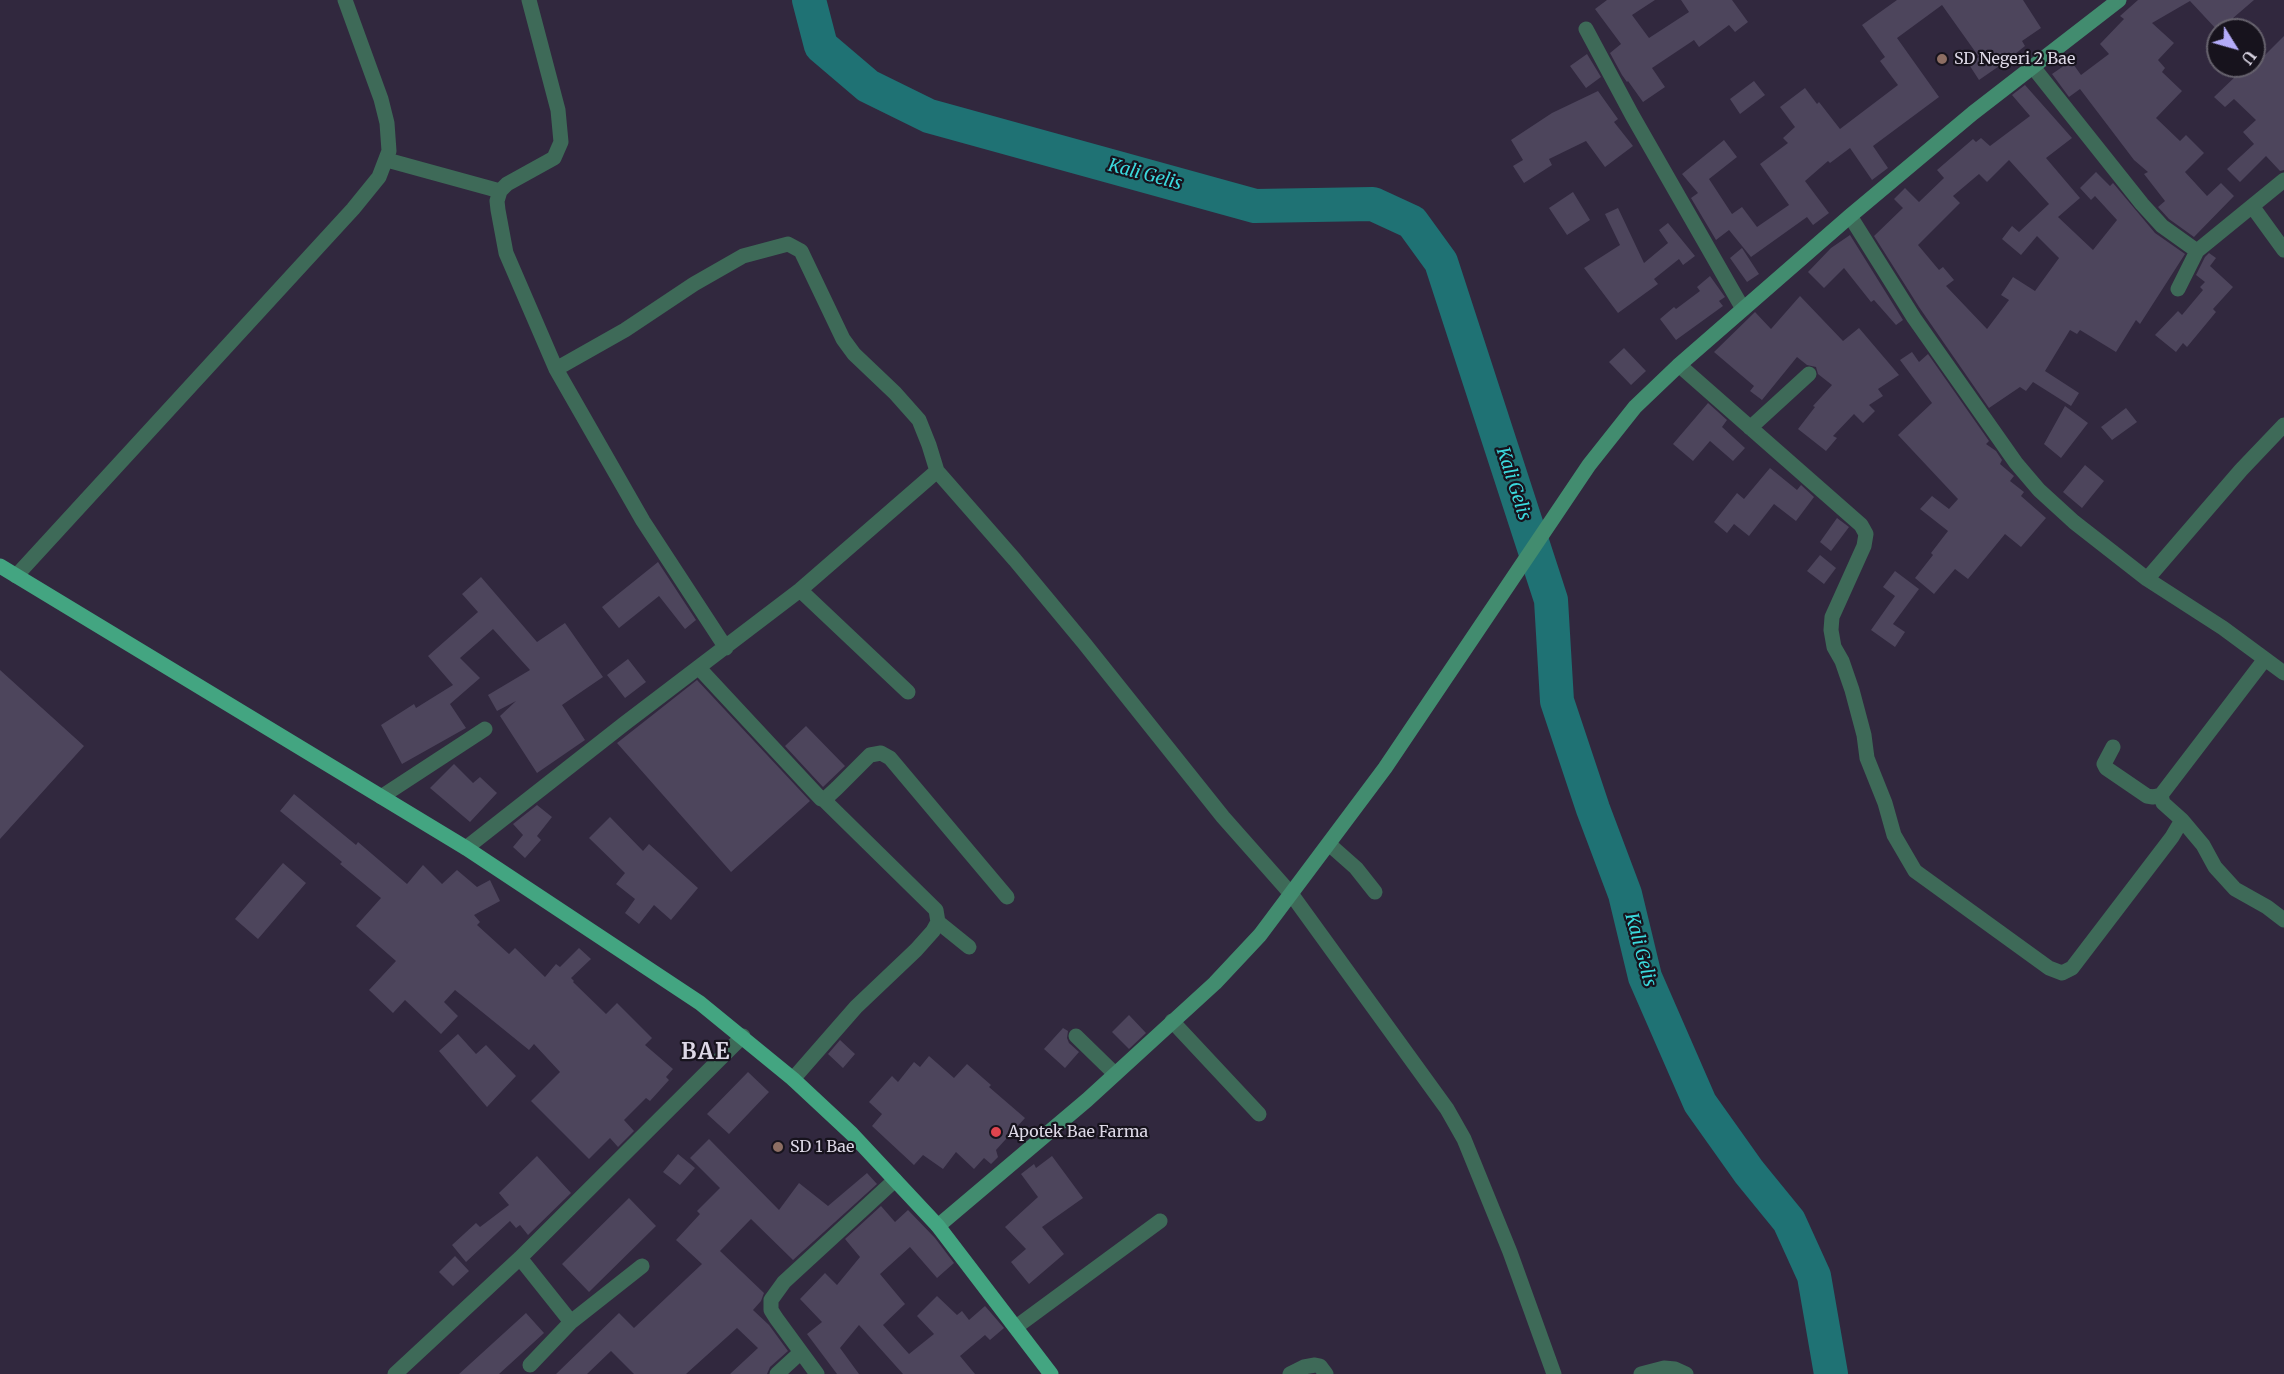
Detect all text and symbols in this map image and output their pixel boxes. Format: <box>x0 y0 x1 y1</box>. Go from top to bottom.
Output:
north arrow <box>2206 18 2266 78</box>
text: U <box>2237 47 2260 68</box>
place label: SD Negeri 2 Bae <box>1954 49 2075 69</box>
marker: SD Negeri 2 Bae <box>1935 52 1949 66</box>
water label: Kali Gelis <box>1106 155 1184 195</box>
water label: Kali Gelis <box>1491 445 1535 523</box>
water label: Kali Gelis <box>1620 911 1660 989</box>
district label: BAE <box>681 1040 731 1066</box>
place label: Apotek Bae Farma <box>1008 1122 1148 1142</box>
marker: Apotek Bae Farma <box>989 1125 1003 1139</box>
place label: SD 1 Bae <box>790 1137 854 1157</box>
marker: SD 1 Bae <box>771 1140 785 1154</box>

